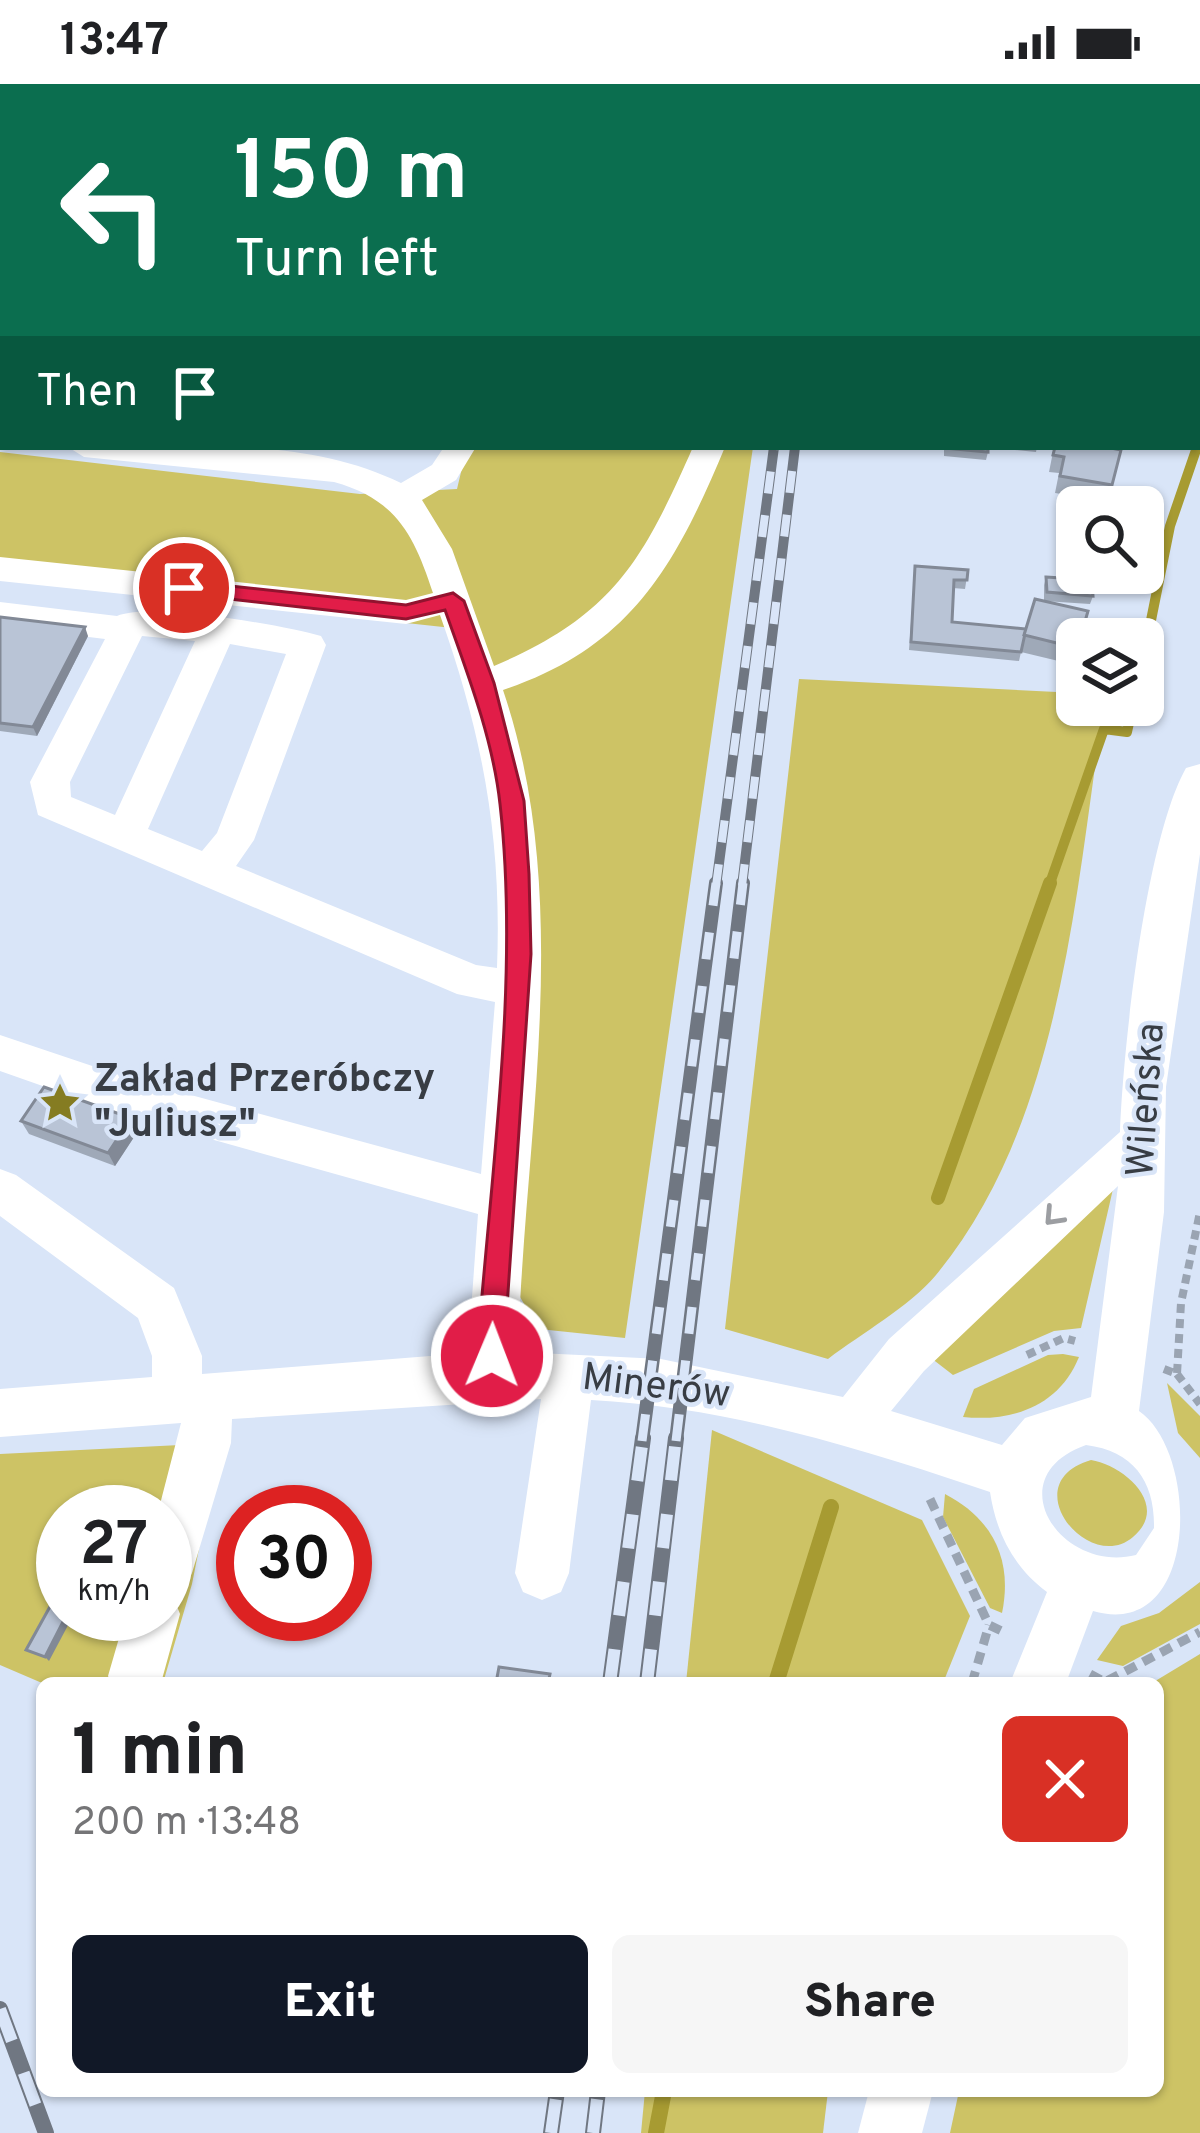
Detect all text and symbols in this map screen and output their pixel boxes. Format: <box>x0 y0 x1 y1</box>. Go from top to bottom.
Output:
text: 13:47 <box>60 14 169 71</box>
text: 150 m <box>234 123 469 229</box>
icon: left <box>36 132 192 288</box>
text: Turn left <box>234 227 439 296</box>
icon: arrive <box>162 360 228 426</box>
text: Then <box>36 365 138 422</box>
map controls <box>1056 486 1164 726</box>
button: search <box>1056 486 1164 594</box>
pin <box>133 537 235 639</box>
icon: arrive <box>151 555 217 621</box>
button: layers <box>1056 618 1164 726</box>
street label: Wileńska <box>1118 1021 1178 1179</box>
place label: Zakład Przeróbczy "Juliusz" <box>94 1057 435 1151</box>
place icon: Zakład Przeróbczy "Juliusz" <box>37 1080 83 1126</box>
one-way arrow <box>1046 1203 1068 1224</box>
position arrow <box>429 1293 555 1419</box>
street label: Minerów <box>579 1355 733 1421</box>
speed limit sign: 30 <box>216 1485 372 1641</box>
text: 27 <box>80 1510 148 1586</box>
text: km/h <box>78 1574 150 1611</box>
text: 1 min <box>72 1709 248 1801</box>
button: close <box>1002 1716 1128 1842</box>
text: 200 m · 13:48 <box>72 1800 301 1849</box>
button: Exit <box>72 1935 588 2073</box>
button: Share <box>612 1935 1128 2073</box>

